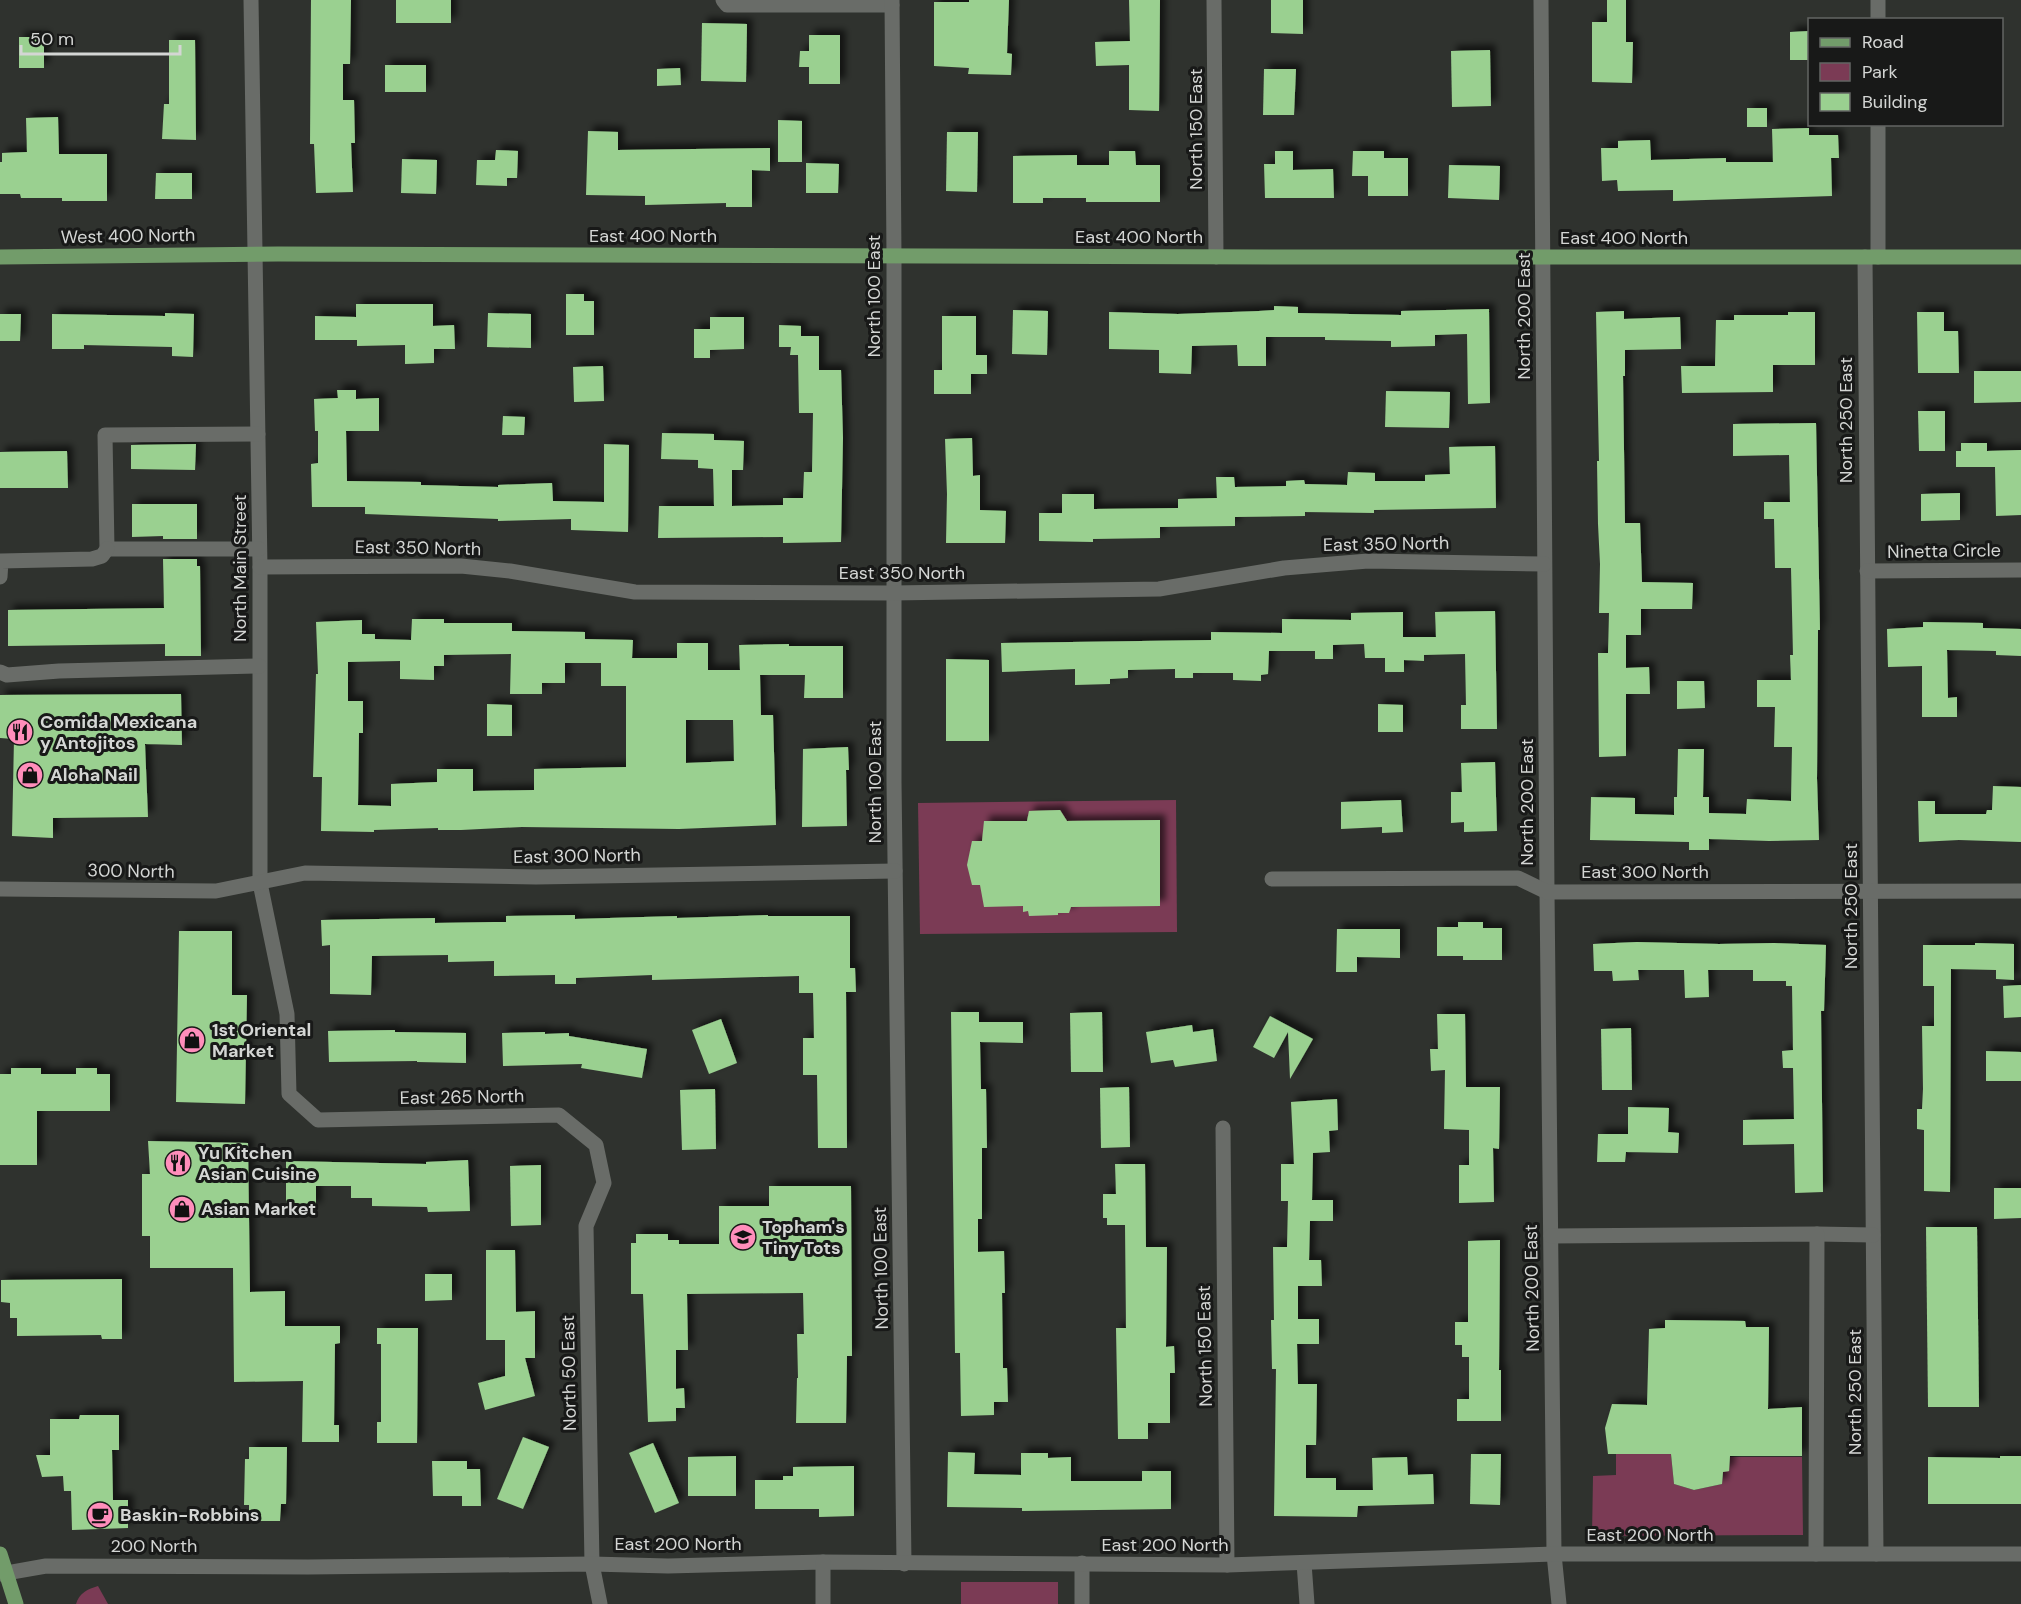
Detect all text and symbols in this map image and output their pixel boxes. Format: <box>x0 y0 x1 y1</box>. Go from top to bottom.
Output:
scale bar <box>21 18 180 56</box>
legend <box>1808 18 2003 126</box>
text: 50 m <box>30 27 74 51</box>
text: Road <box>1862 30 1904 54</box>
text: Park <box>1862 60 1898 84</box>
street label: North 150 East <box>1184 68 1208 190</box>
text: Building <box>1862 90 1927 114</box>
street label: West 400 North <box>60 223 196 249</box>
street label: East 400 North <box>589 224 717 248</box>
street label: East 400 North <box>1075 225 1203 249</box>
street label: East 400 North <box>1560 226 1688 250</box>
street label: North 100 East <box>862 235 886 357</box>
street label: North 200 East <box>1512 252 1536 380</box>
street label: North 250 East <box>1834 357 1858 483</box>
street label: North Main Street <box>228 494 252 642</box>
street label: East 350 North <box>1323 531 1449 557</box>
street label: East 350 North <box>355 535 481 561</box>
street label: Ninetta Circle <box>1887 538 2001 564</box>
street label: East 350 North <box>839 561 965 585</box>
place label: Comida Mexicana y Antojitos <box>40 710 197 755</box>
restaurant icon: Comida Mexicana y Antojitos <box>5 717 35 747</box>
street label: North 100 East <box>863 721 887 843</box>
street label: North 200 East <box>1515 738 1539 866</box>
shop icon: Aloha Nail <box>15 760 45 790</box>
place label: Aloha Nail <box>50 763 138 787</box>
street label: East 300 North <box>513 843 641 869</box>
street label: North 250 East <box>1839 843 1863 969</box>
street label: 300 North <box>87 858 175 884</box>
street label: East 300 North <box>1581 860 1709 884</box>
place label: 1st Oriental Market <box>212 1018 311 1063</box>
shop icon: 1st Oriental Market <box>177 1025 207 1055</box>
street label: East 265 North <box>399 1084 525 1110</box>
place label: Yu Kitchen Asian Cuisine <box>198 1141 317 1186</box>
restaurant icon: Yu Kitchen Asian Cuisine <box>163 1148 193 1178</box>
shop icon: Asian Market <box>167 1194 197 1224</box>
place label: Asian Market <box>201 1197 316 1221</box>
street label: North 100 East <box>868 1206 894 1330</box>
place label: Topham's Tiny Tots <box>762 1215 845 1260</box>
school or university icon: Topham's Tiny Tots <box>728 1222 758 1252</box>
street label: North 200 East <box>1519 1224 1545 1352</box>
street label: North 150 East <box>1192 1285 1218 1407</box>
street label: North 50 East <box>556 1315 582 1431</box>
street label: North 250 East <box>1843 1329 1867 1455</box>
cafe icon: Baskin-Robbins <box>85 1500 115 1530</box>
place label: Baskin-Robbins <box>120 1503 259 1527</box>
street label: East 200 North <box>1586 1523 1714 1547</box>
street label: East 200 North <box>614 1532 742 1556</box>
street label: East 200 North <box>1101 1533 1229 1557</box>
street label: 200 North <box>111 1534 197 1558</box>

